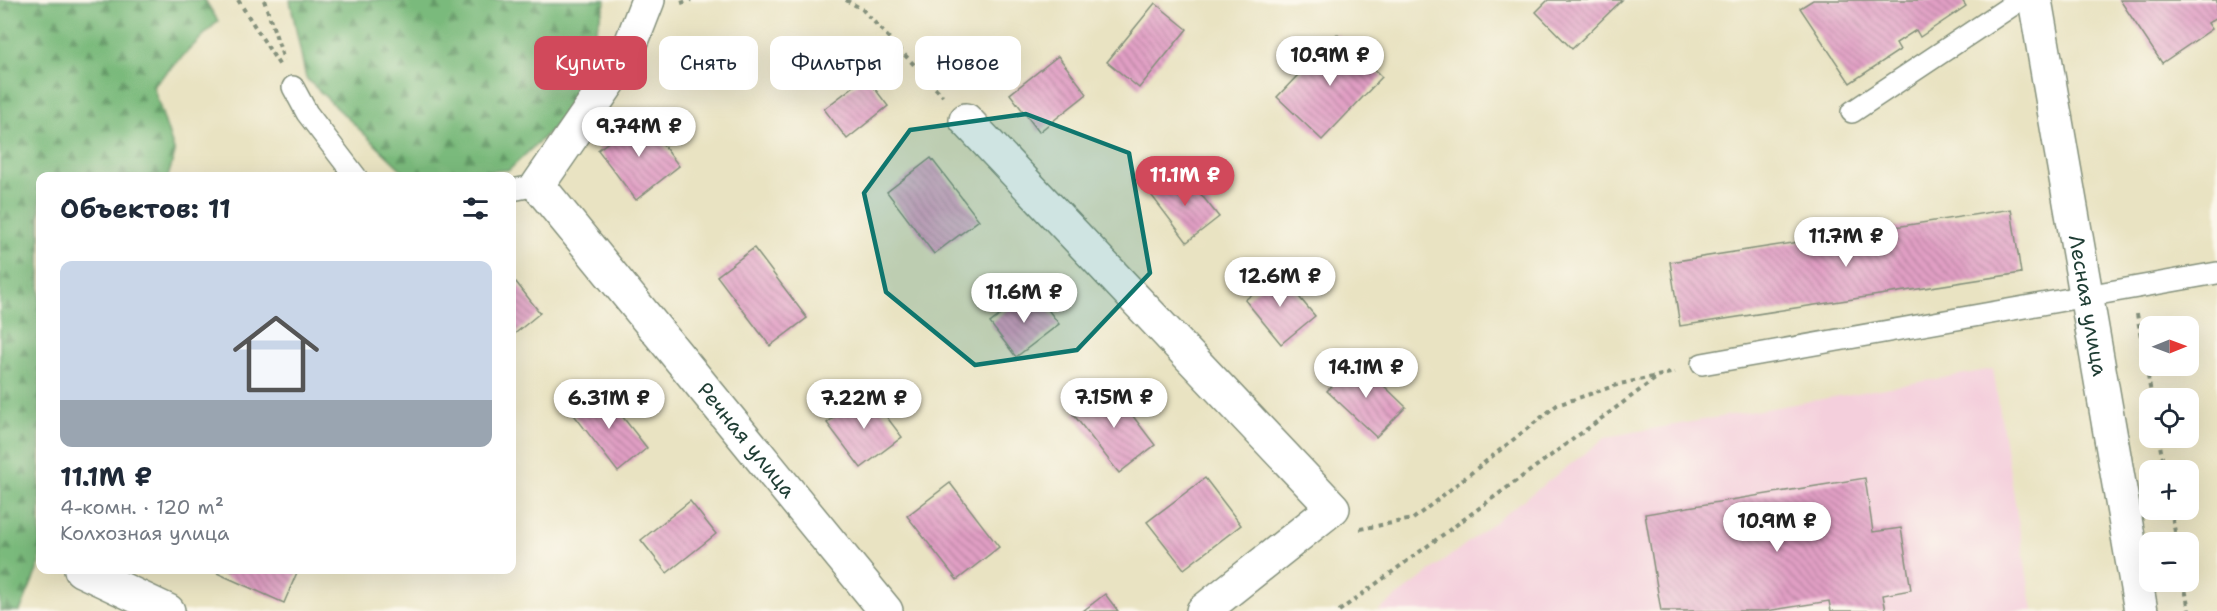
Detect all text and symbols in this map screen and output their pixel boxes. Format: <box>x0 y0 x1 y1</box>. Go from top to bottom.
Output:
chip: Купить <box>534 36 647 90</box>
chip: Снять <box>659 36 758 90</box>
chip: Фильтры <box>770 36 903 90</box>
chip: Новое <box>915 36 1021 90</box>
pin: 10.9M ₽ <box>1275 36 1385 87</box>
text: 10.9M ₽ <box>1290 42 1370 68</box>
pin: 9.74M ₽ <box>584 107 694 158</box>
text: 9.74M ₽ <box>596 113 682 139</box>
pin: 11.1M ₽ <box>1130 156 1240 207</box>
text: 11.1M ₽ <box>1149 162 1221 188</box>
text: Объектов: 11 <box>60 191 231 226</box>
icon: filters <box>459 192 492 225</box>
pin: 11.7M ₽ <box>1791 217 1901 268</box>
text: 11.7M ₽ <box>1808 223 1884 249</box>
street label: Лесная улица <box>2062 233 2114 378</box>
pin: 12.6M ₽ <box>1225 257 1335 308</box>
text: 12.6M ₽ <box>1239 263 1322 289</box>
pin: 11.6M ₽ <box>969 273 1079 324</box>
text: 11.6M ₽ <box>985 279 1063 305</box>
icon: home <box>222 300 330 408</box>
north arrow <box>2139 316 2199 376</box>
map controls <box>2139 316 2199 592</box>
pin: 14.1M ₽ <box>1311 348 1421 399</box>
text: 14.1M ₽ <box>1328 354 1404 380</box>
street label: Речная улица <box>691 377 802 504</box>
pin: 7.15M ₽ <box>1059 378 1169 429</box>
pin: 6.31M ₽ <box>554 379 664 430</box>
pin: 7.22M ₽ <box>809 379 919 430</box>
text: 7.15M ₽ <box>1074 384 1154 410</box>
text: 6.31M ₽ <box>568 385 650 411</box>
text: 7.22M ₽ <box>821 385 907 411</box>
button: locate <box>2139 388 2199 448</box>
text: 11.1M ₽ <box>60 459 153 494</box>
button: + <box>2139 460 2199 520</box>
text: 4-комн. · 120 m² <box>60 494 224 520</box>
pin: 10.9M ₽ <box>1722 502 1832 553</box>
text: 10.9M ₽ <box>1737 508 1817 534</box>
text: Колхозная улица <box>60 520 230 546</box>
button: − <box>2139 532 2199 592</box>

